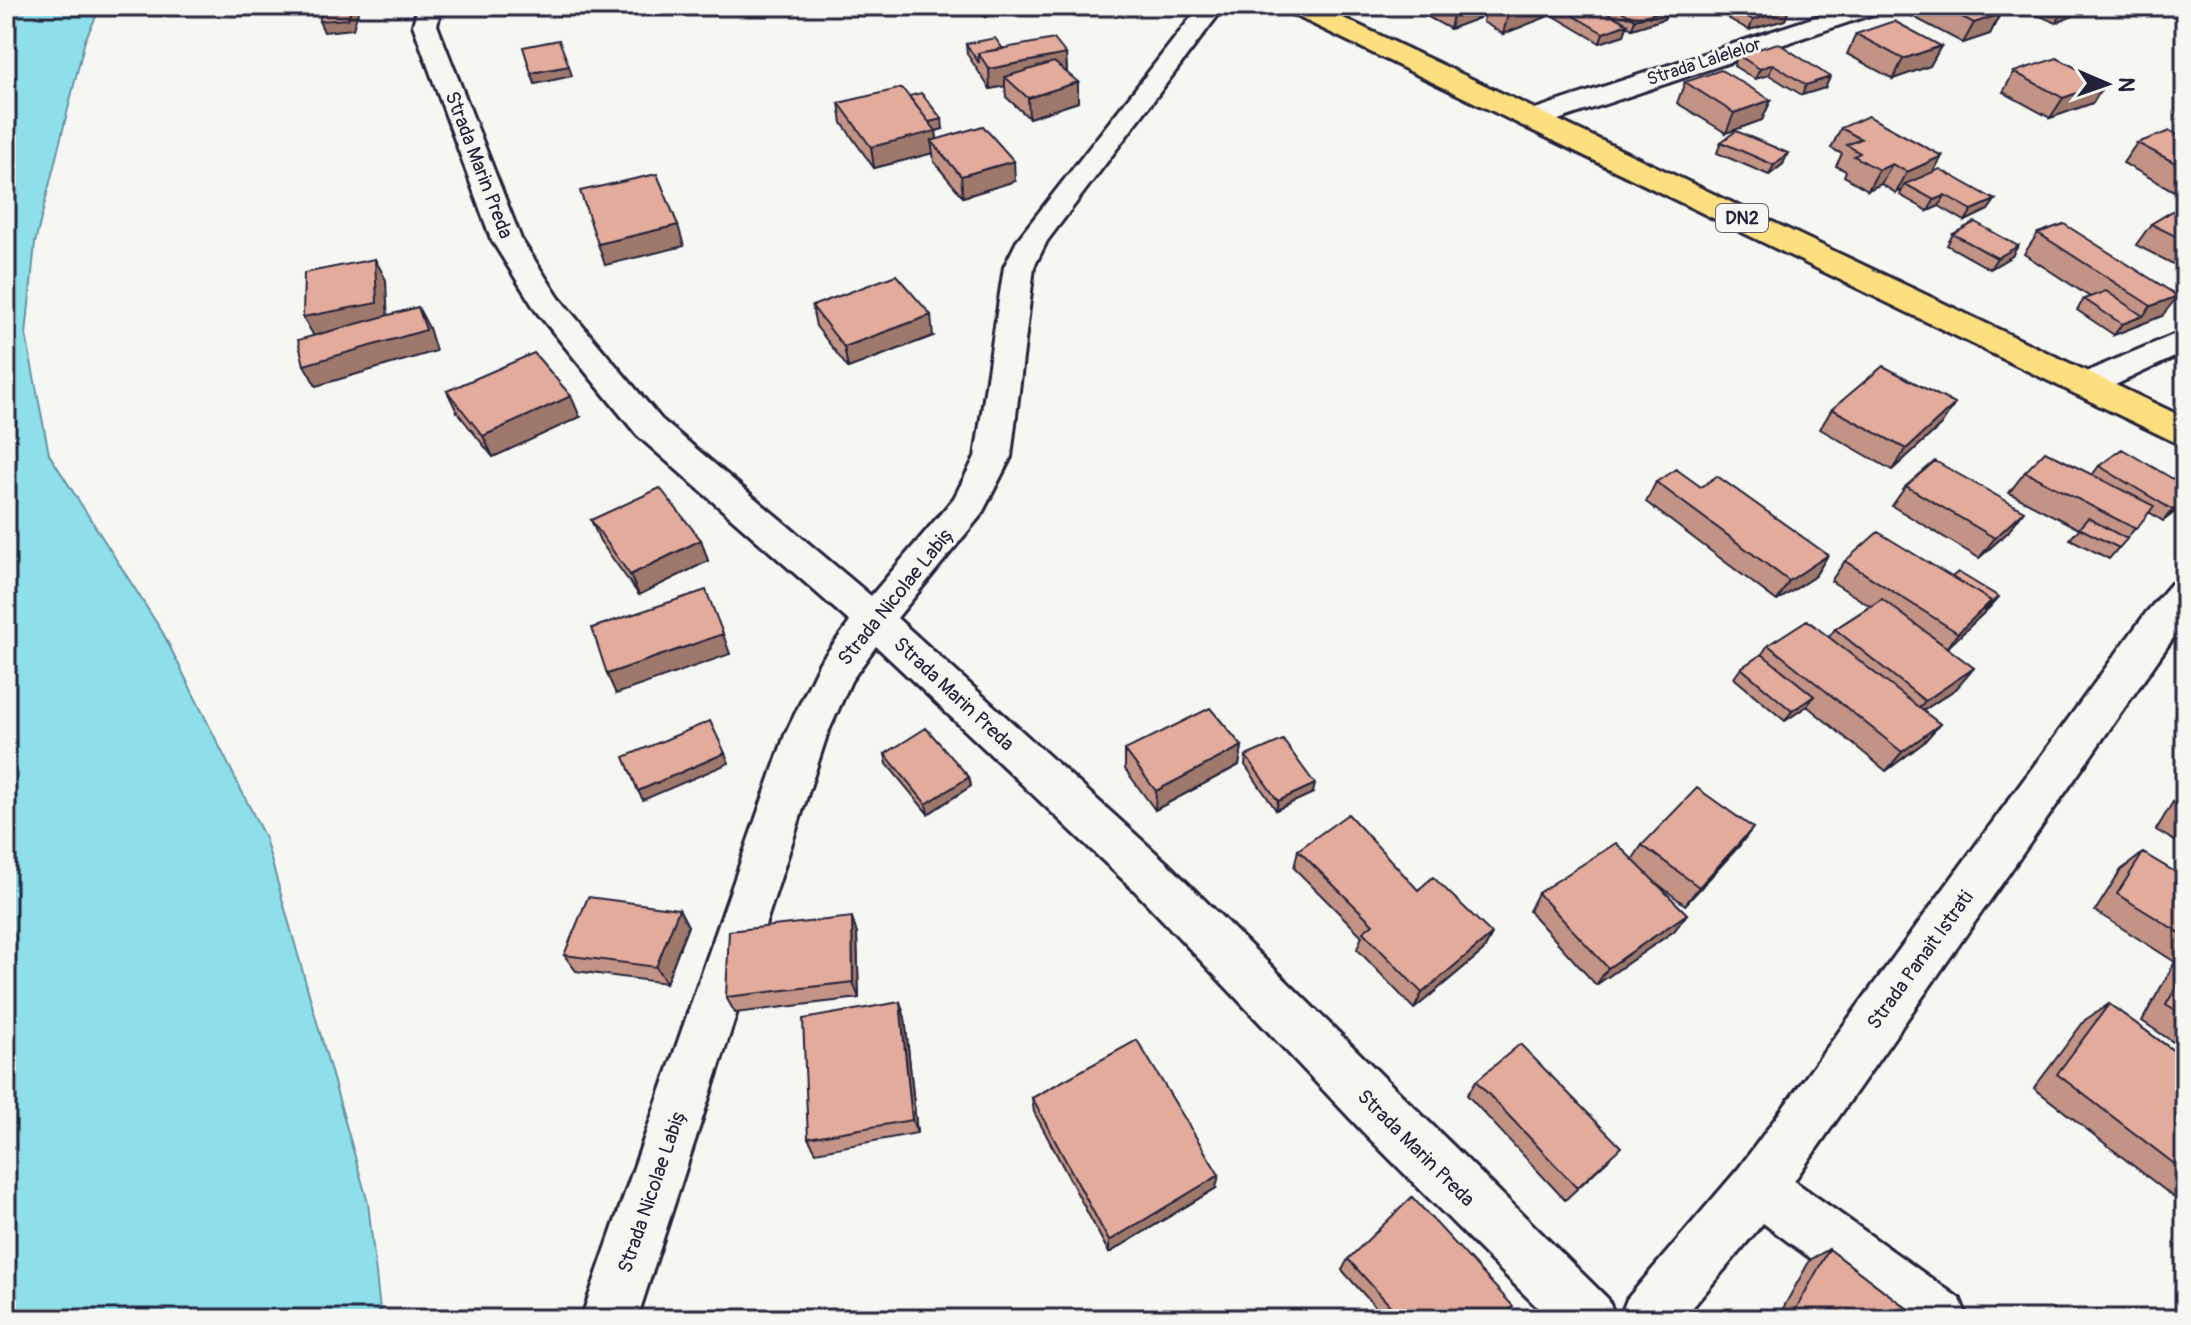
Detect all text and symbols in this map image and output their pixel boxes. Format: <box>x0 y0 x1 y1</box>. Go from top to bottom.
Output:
street label: Strada Lalelelor <box>1644 33 1765 91</box>
north arrow <box>2067 44 2147 124</box>
text: N <box>2112 77 2140 93</box>
street label: Strada Marin Preda <box>439 88 519 242</box>
road number: DN2 <box>1716 204 1768 232</box>
street label: Strada Nicolae Labiș <box>832 521 960 671</box>
street label: Strada Marin Preda <box>888 632 1020 756</box>
street label: Strada Panait Istrati <box>1861 886 1979 1034</box>
street label: Strada Marin Preda <box>1352 1084 1480 1212</box>
street label: Strada Nicolae Labiș <box>612 1106 692 1276</box>

